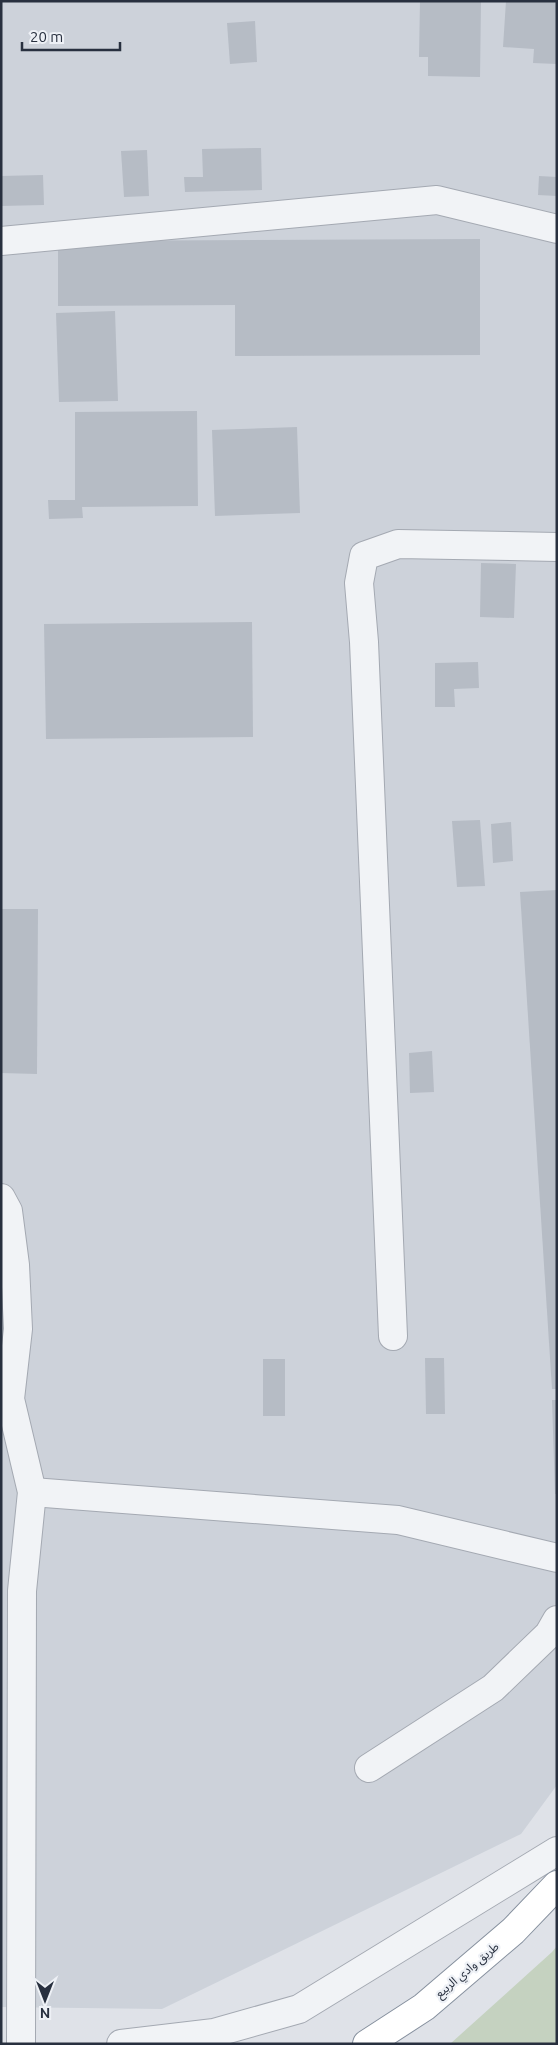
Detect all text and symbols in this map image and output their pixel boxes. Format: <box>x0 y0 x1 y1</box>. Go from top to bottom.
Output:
scale bar <box>22 20 120 52</box>
text: 20 m <box>30 28 63 45</box>
street label: طريق وادي الربيع <box>432 1939 503 2003</box>
north arrow <box>20 1975 70 2025</box>
text: N <box>40 2005 50 2021</box>

